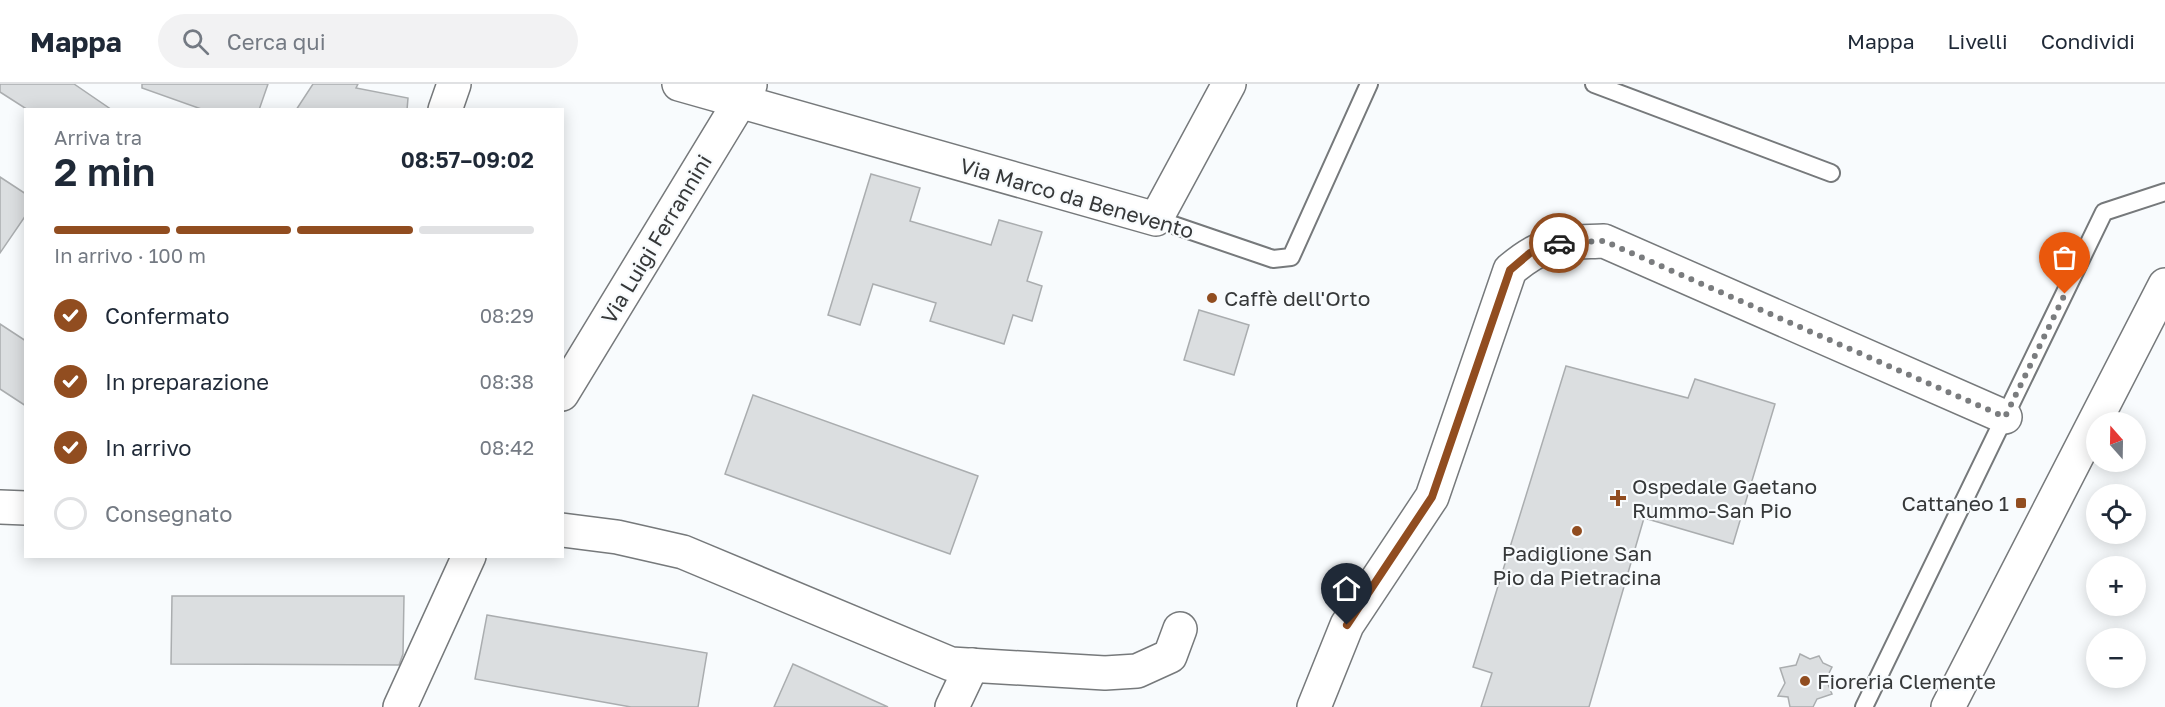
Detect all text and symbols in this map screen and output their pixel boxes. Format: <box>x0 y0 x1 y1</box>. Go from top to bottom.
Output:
search box <box>158 14 578 68</box>
text: Mappa <box>30 25 122 58</box>
icon: search <box>179 25 212 58</box>
text: Cerca qui <box>227 28 326 55</box>
text: Mappa <box>1847 28 1915 54</box>
text: Livelli <box>1948 28 2008 54</box>
text: Condividi <box>2041 28 2135 54</box>
text: Arriva tra <box>54 125 142 149</box>
text: 08:57–09:02 <box>401 146 534 173</box>
text: 2 min <box>54 148 155 195</box>
street label: Via Luigi Ferrannini <box>595 150 717 328</box>
street label: Via Marco da Benevento <box>957 152 1197 244</box>
courier <box>1529 213 1589 273</box>
icon: car <box>1543 227 1576 260</box>
pin <box>2039 232 2090 294</box>
icon: bag <box>2048 241 2081 274</box>
text: In arrivo · 100 m <box>54 243 206 267</box>
place label: Caffè dell'Orto <box>1224 285 1370 311</box>
marker: Caffè dell'Orto <box>1205 291 1219 305</box>
icon: check <box>54 299 87 332</box>
text: Confermato <box>105 302 230 329</box>
text: 08:29 <box>480 303 534 327</box>
icon: check <box>54 365 87 398</box>
text: In preparazione <box>105 368 269 395</box>
text: 08:38 <box>480 369 534 393</box>
north arrow <box>2086 412 2146 472</box>
map controls <box>2086 412 2146 688</box>
icon: check <box>54 431 87 464</box>
text: In arrivo <box>105 434 192 461</box>
text: 08:42 <box>480 435 534 459</box>
place label: Ospedale Gaetano Rummo-San Pio <box>1632 473 1817 523</box>
button: locate <box>2086 484 2146 544</box>
marker: Ospedale Gaetano Rummo-San Pio <box>1609 489 1627 507</box>
place label: Cattaneo 1 <box>1901 490 2009 516</box>
marker: Cattaneo 1 <box>2014 496 2028 510</box>
text: Consegnato <box>105 500 232 527</box>
marker: Padiglione San Pio da Pietracina <box>1570 524 1584 538</box>
place label: Padiglione San Pio da Pietracina <box>1493 540 1661 590</box>
button: + <box>2086 556 2146 616</box>
pin <box>1321 563 1372 625</box>
icon: home <box>1330 572 1363 605</box>
button: − <box>2086 628 2146 688</box>
place label: Fioreria Clemente <box>1817 668 1996 694</box>
marker: Fioreria Clemente <box>1798 674 1812 688</box>

